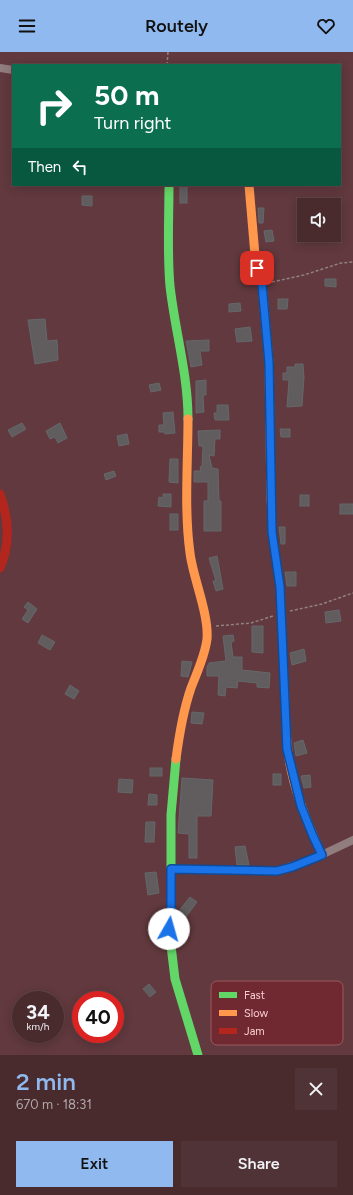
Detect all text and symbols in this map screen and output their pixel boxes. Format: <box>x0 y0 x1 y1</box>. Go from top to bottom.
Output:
icon: menu <box>16 15 38 37</box>
text: Routely <box>145 15 208 37</box>
icon: heart <box>315 15 337 37</box>
text: 50 m <box>94 78 160 112</box>
icon: right <box>28 80 80 132</box>
text: Turn right <box>94 112 171 134</box>
icon: left <box>69 156 91 178</box>
text: Then <box>28 158 61 176</box>
map controls <box>297 198 341 242</box>
button: sound <box>297 198 341 242</box>
pin <box>240 251 274 285</box>
icon: arrive <box>246 257 268 279</box>
position arrow <box>148 908 190 950</box>
legend <box>211 981 343 1045</box>
text: Fast <box>244 989 265 1002</box>
speed limit sign: 40 <box>72 991 124 1043</box>
text: 34 <box>26 1000 50 1024</box>
text: Slow <box>244 1007 268 1020</box>
text: km/h <box>27 1020 49 1033</box>
text: Jam <box>244 1025 265 1038</box>
text: 2 min <box>16 1067 76 1096</box>
button: close <box>295 1068 337 1110</box>
text: 670 m · 18:31 <box>16 1097 92 1112</box>
button: Exit <box>16 1141 173 1187</box>
button: Share <box>181 1141 337 1187</box>

